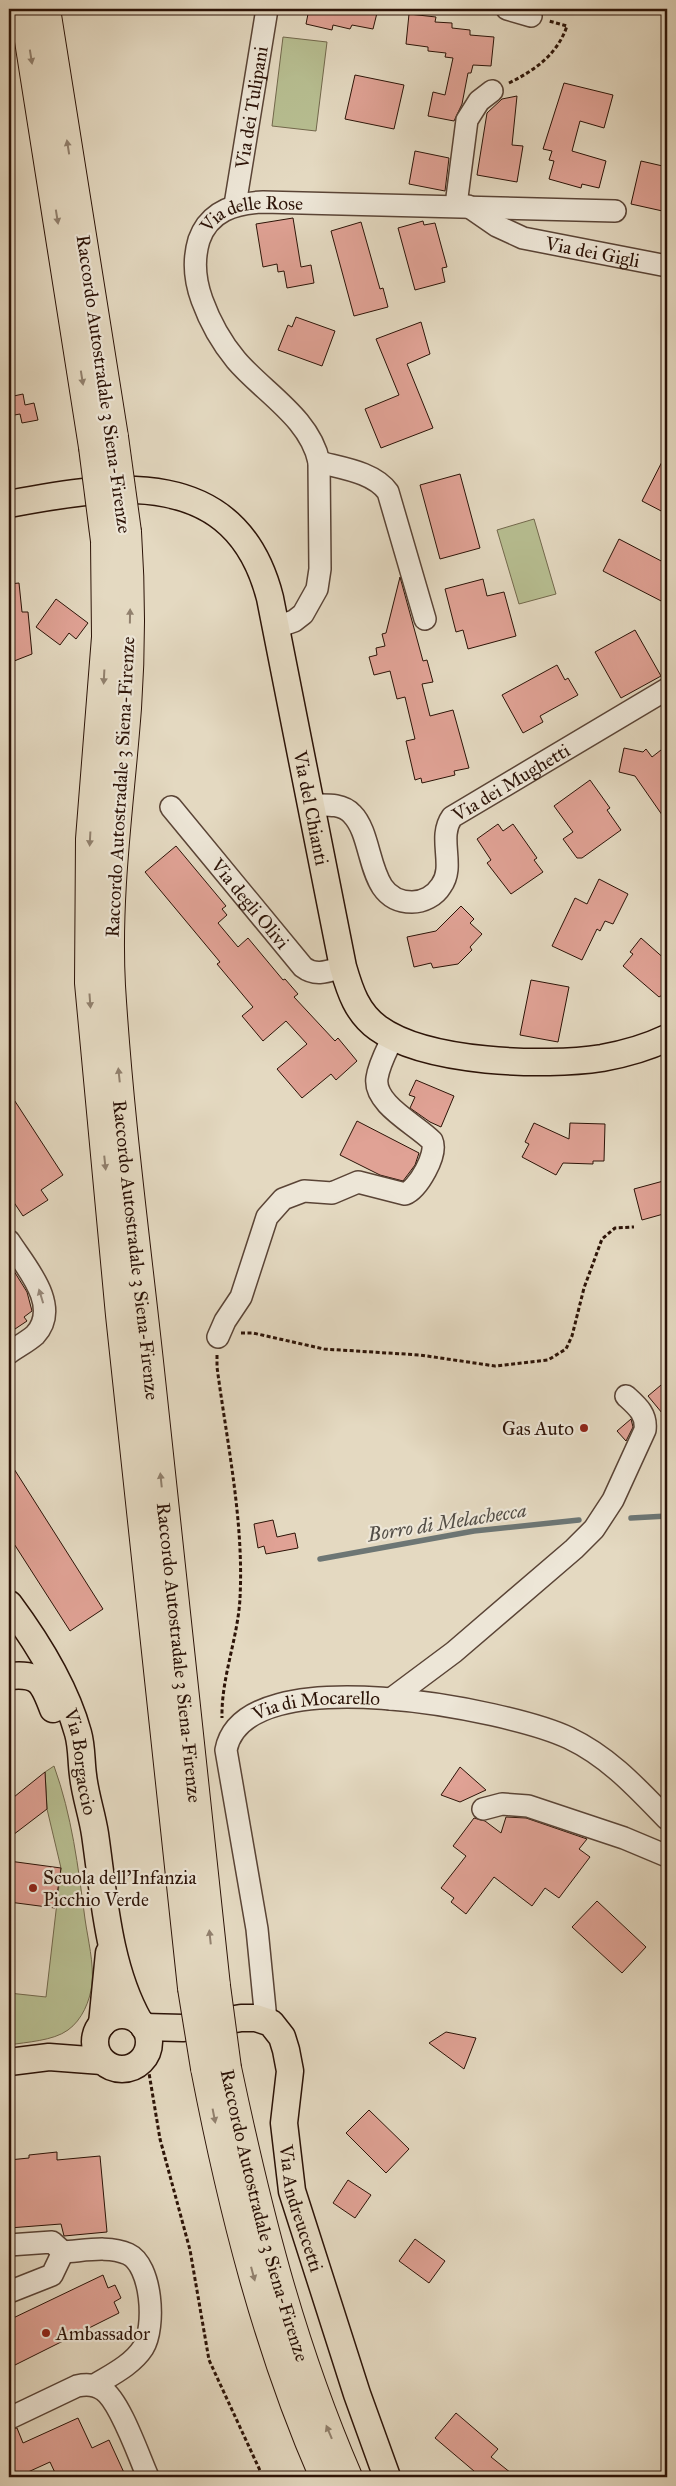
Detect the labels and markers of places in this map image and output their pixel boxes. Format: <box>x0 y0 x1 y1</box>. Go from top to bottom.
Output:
place label: Gas Auto <box>502 1417 574 1440</box>
marker: Gas Auto <box>578 1422 590 1434</box>
place label: Scuola dell'Infanzia Picchio Verde <box>43 1866 198 1911</box>
marker: Scuola dell'Infanzia Picchio Verde <box>27 1882 39 1894</box>
place label: Ambassador <box>55 2322 151 2345</box>
marker: Ambassador <box>40 2327 52 2339</box>

